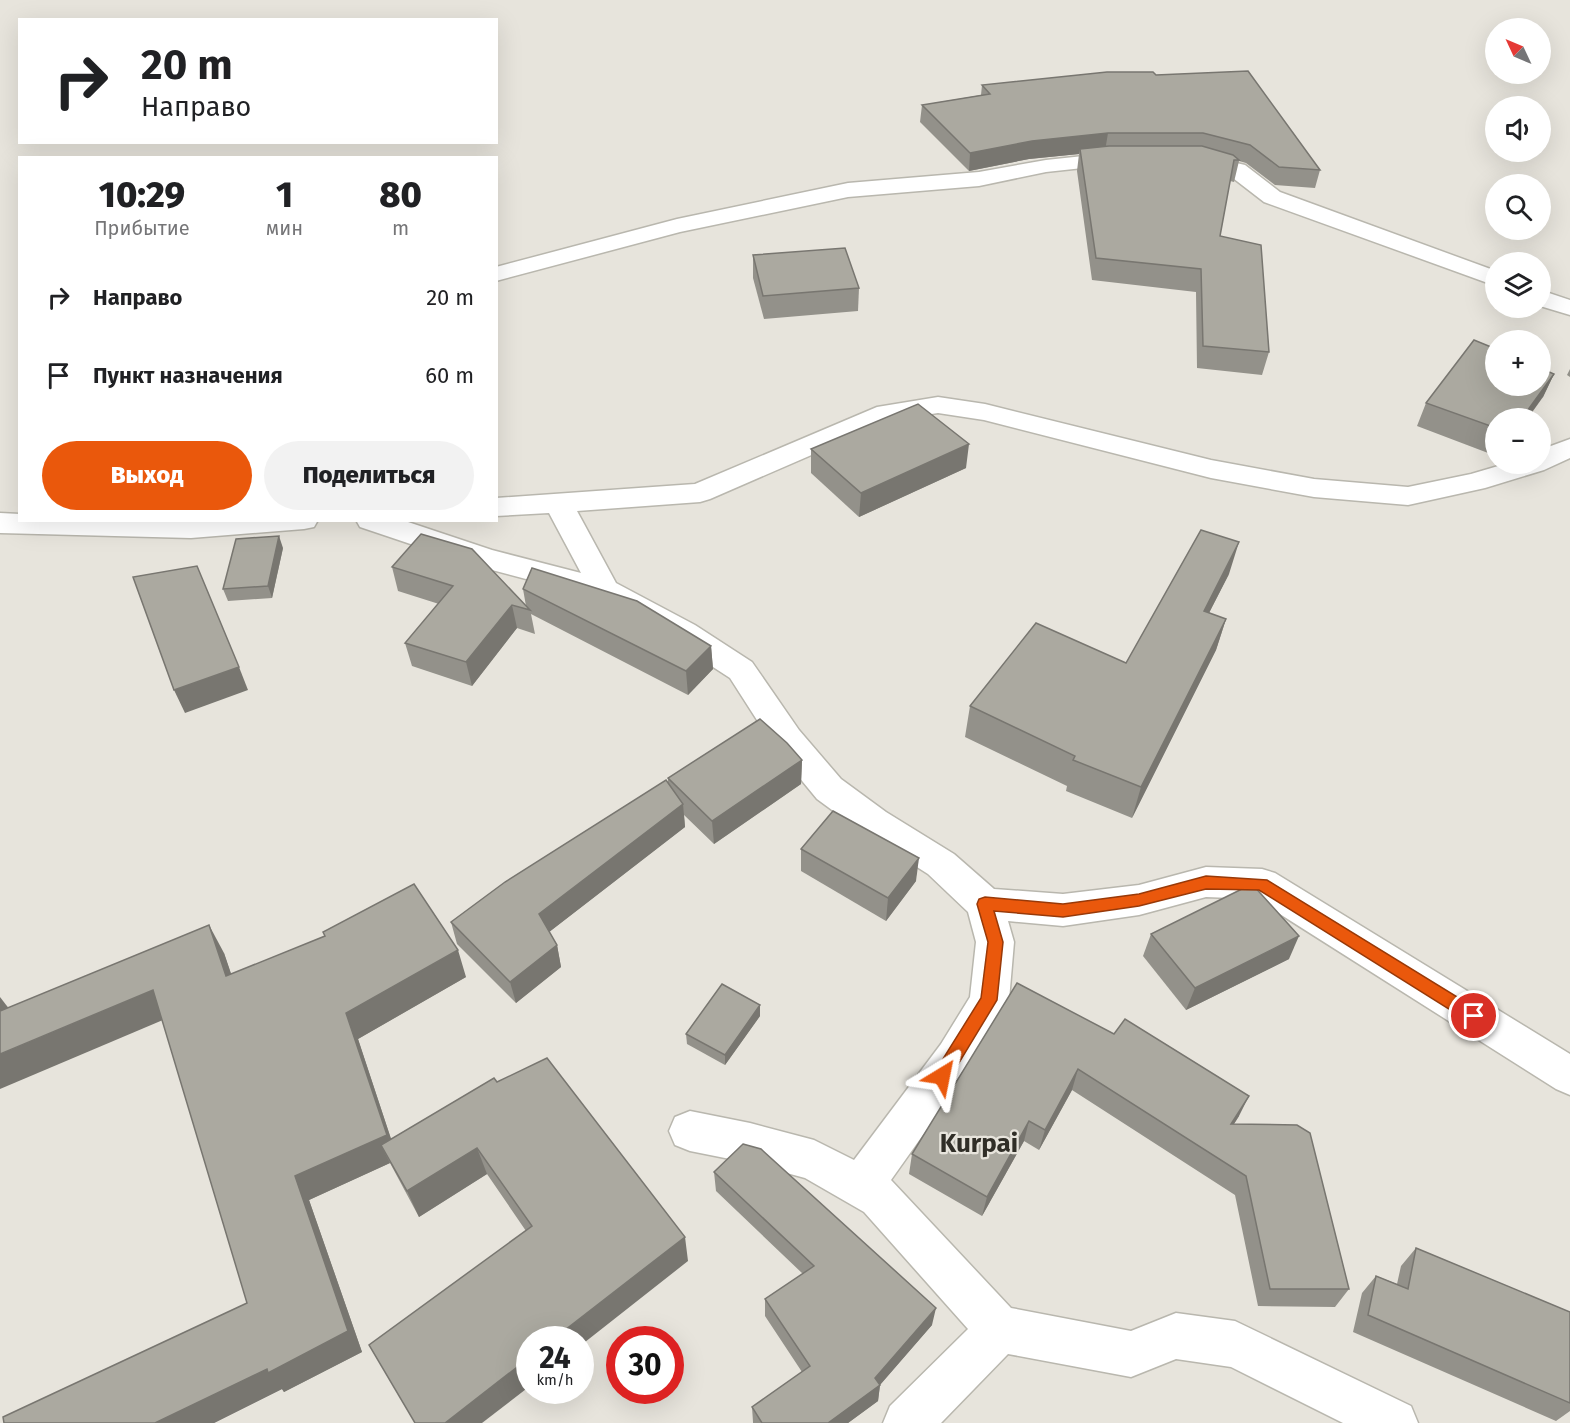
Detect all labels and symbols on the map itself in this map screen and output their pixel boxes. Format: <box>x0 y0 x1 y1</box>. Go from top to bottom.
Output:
north arrow <box>1485 18 1551 84</box>
pin <box>1448 990 1499 1041</box>
position arrow <box>910 1044 974 1108</box>
district label: Kurpai <box>940 1128 1018 1159</box>
speed limit sign: 30 <box>606 1326 684 1404</box>

